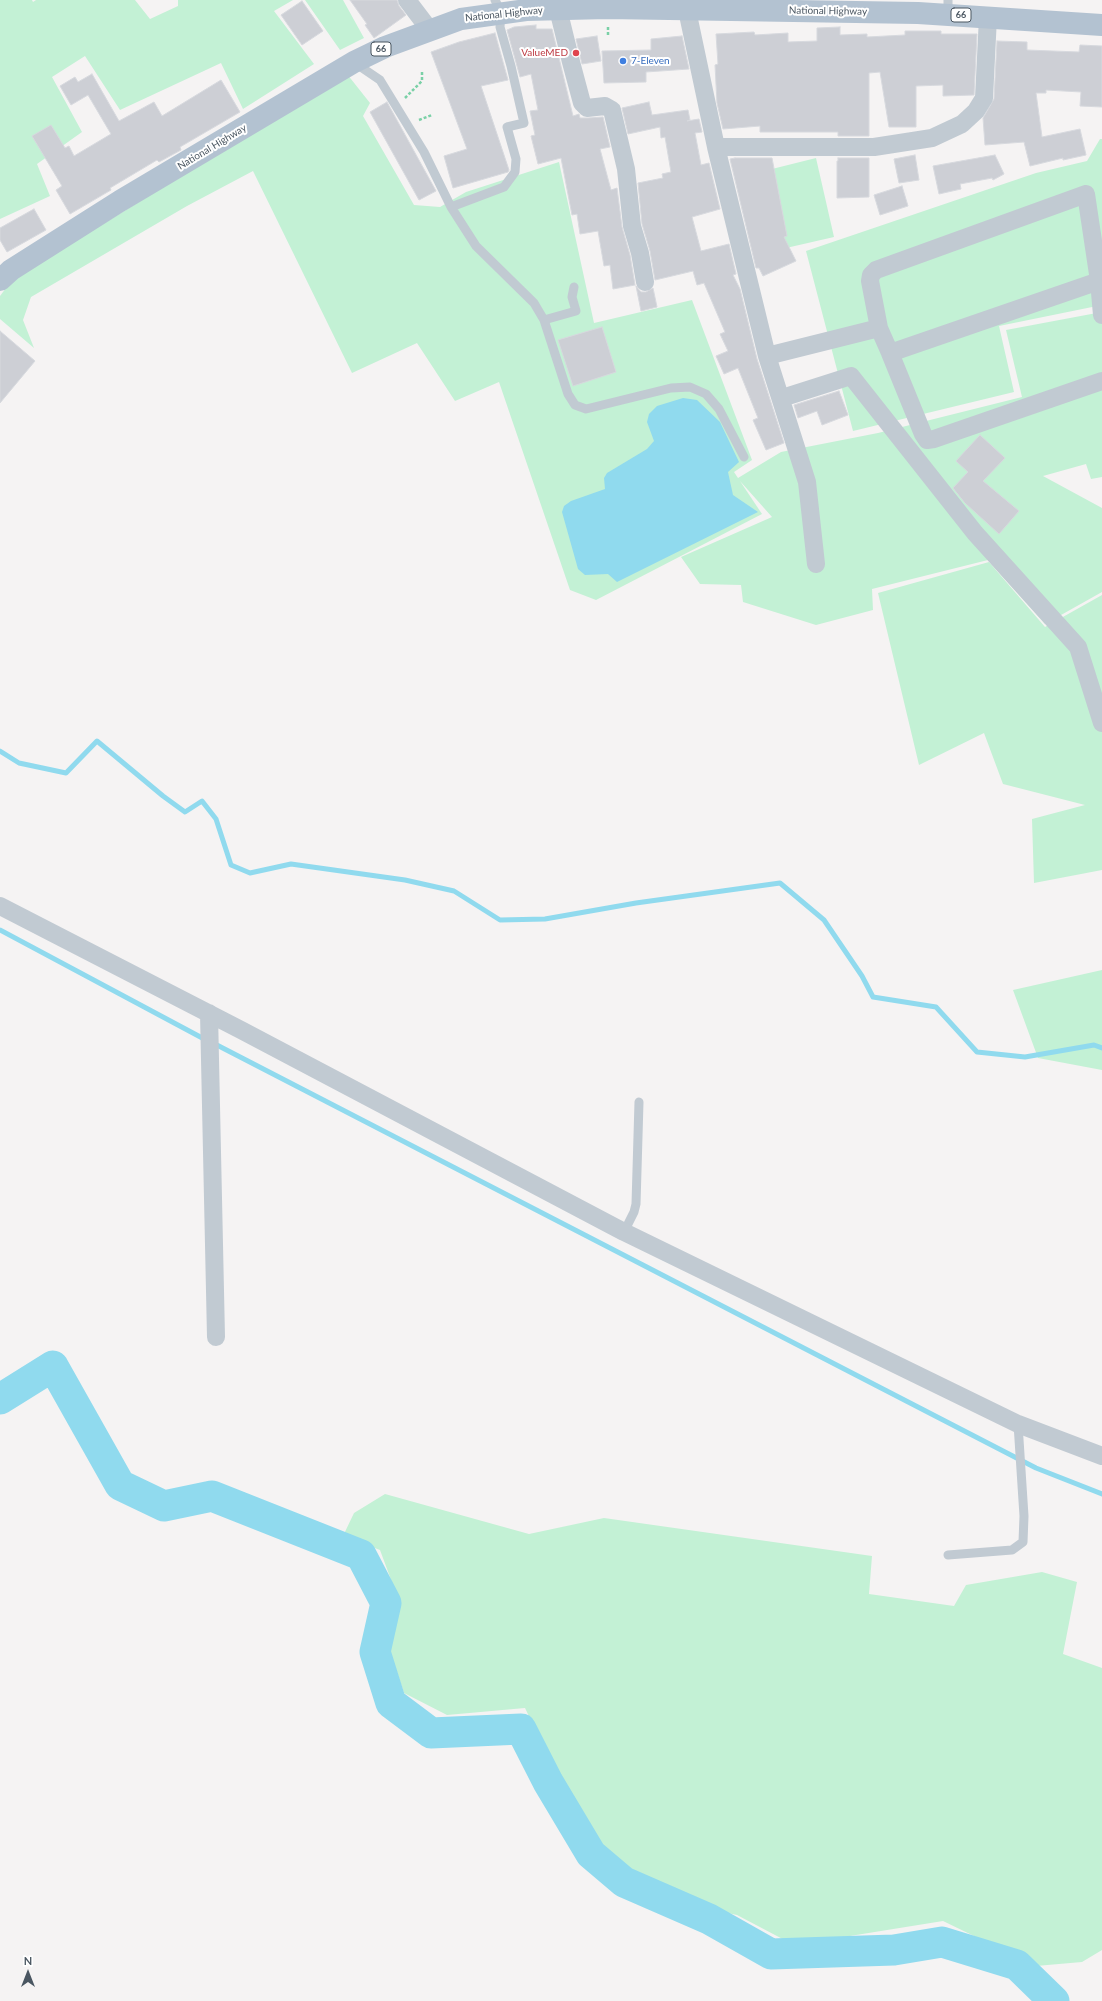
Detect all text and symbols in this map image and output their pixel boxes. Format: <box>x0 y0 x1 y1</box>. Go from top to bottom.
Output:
street label: National Highway <box>464 4 544 24</box>
street label: National Highway <box>789 4 867 18</box>
road number: 66 <box>951 8 971 22</box>
road number: 66 <box>371 42 391 56</box>
place label: ValueMED <box>521 47 568 59</box>
marker: ValueMED <box>571 48 581 58</box>
place label: 7-Eleven <box>631 55 670 67</box>
marker: 7-Eleven <box>618 56 628 66</box>
street label: National Highway <box>175 122 249 172</box>
north arrow <box>8 1953 48 1993</box>
text: N <box>24 1954 32 1967</box>

